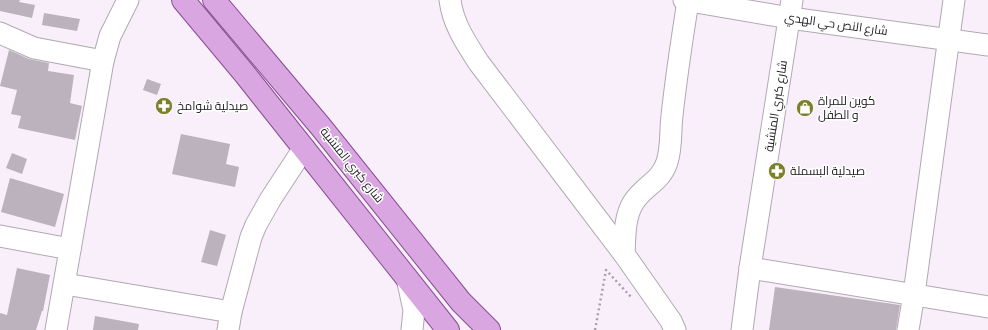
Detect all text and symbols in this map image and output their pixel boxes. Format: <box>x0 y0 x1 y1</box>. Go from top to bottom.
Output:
street label: شارع النص حي الهدي <box>783 10 889 41</box>
street label: شارع كبري المنشية <box>762 59 793 153</box>
place label: كوين للمراة و الطفل <box>818 94 875 122</box>
pharmacy icon: صيدلية شوامخ <box>154 96 174 116</box>
shop icon: كوين للمراة و الطفل <box>795 98 815 118</box>
place label: صيدلية شوامخ <box>177 99 248 114</box>
street label: شارع كبري المنشية <box>315 125 387 207</box>
pharmacy icon: صيدلية البسملة <box>767 161 787 181</box>
place label: صيدلية البسملة <box>790 164 865 178</box>

